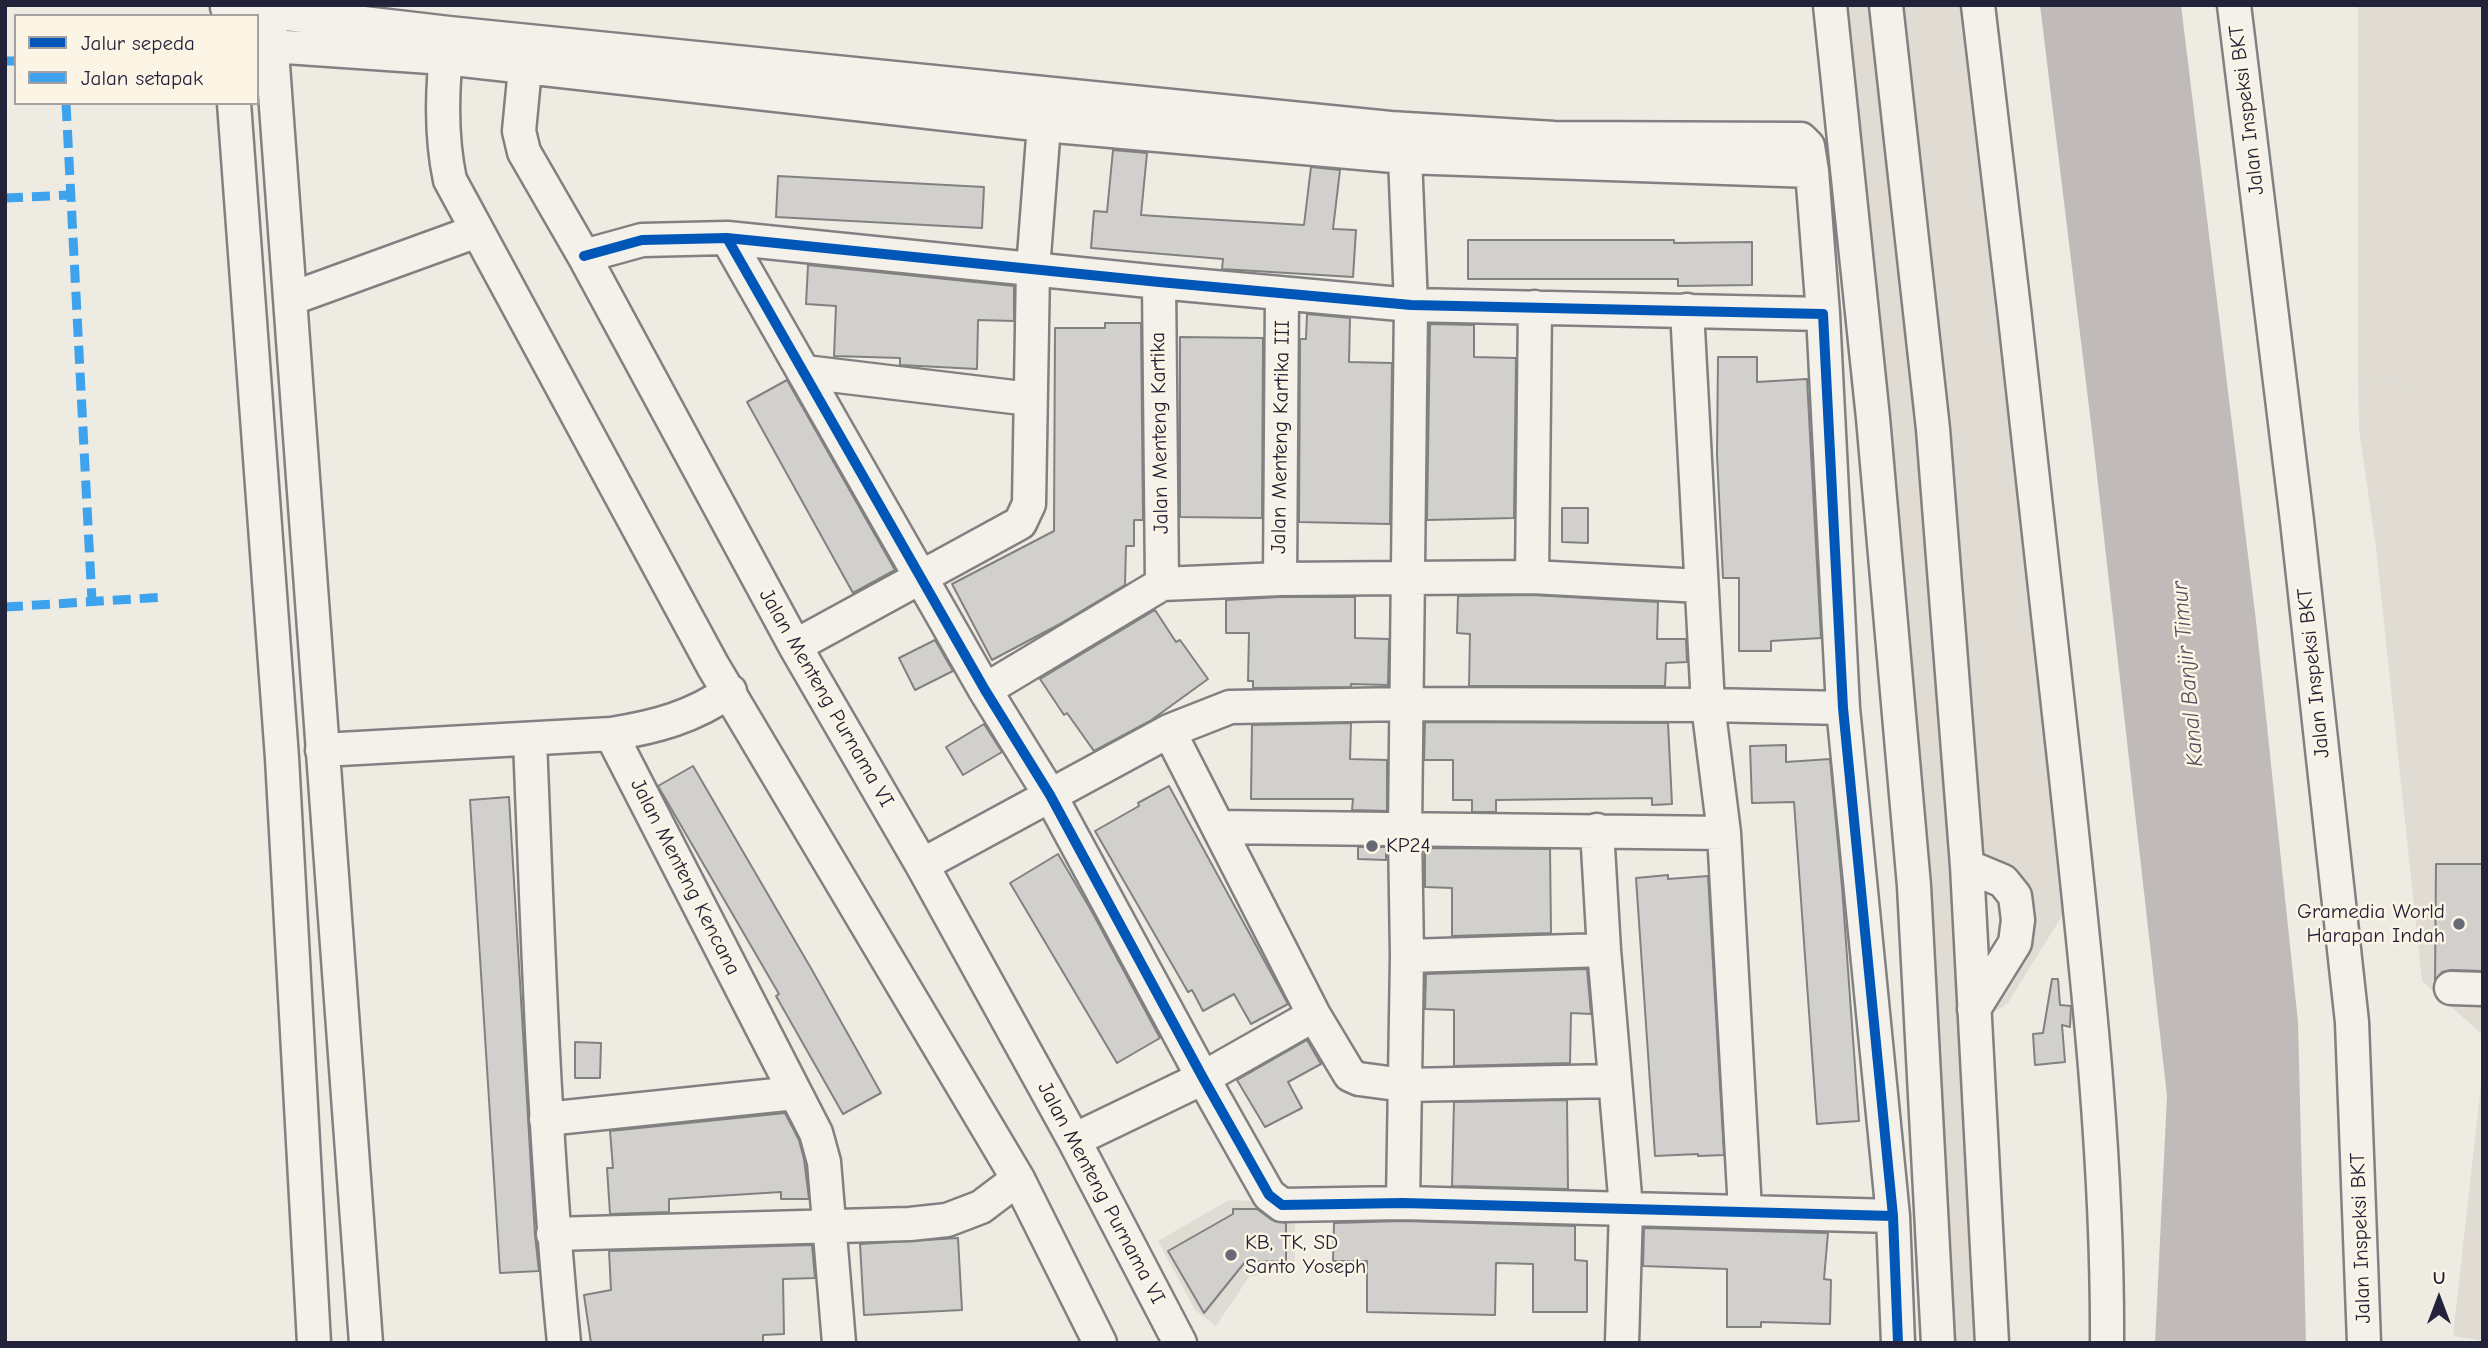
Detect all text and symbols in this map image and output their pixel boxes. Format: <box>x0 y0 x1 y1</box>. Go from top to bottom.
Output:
legend <box>14 14 259 105</box>
street label: Jalan Inspeksi BKT <box>2224 24 2270 196</box>
text: Jalur sepeda <box>81 31 195 55</box>
text: Jalan setapak <box>81 66 203 90</box>
street label: Jalan Menteng Kartika III <box>1266 320 1296 554</box>
street label: Jalan Menteng Kartika <box>1146 332 1174 534</box>
water label: Kanal Banjir Timur <box>2166 580 2210 768</box>
street label: Jalan Menteng Purnama VI <box>753 584 899 812</box>
street label: Jalan Inspeksi BKT <box>2293 587 2335 759</box>
street label: Jalan Menteng Kencana <box>624 775 746 979</box>
place label: KP24 <box>1386 833 1431 859</box>
marker: KP24 <box>1364 838 1380 854</box>
place label: Gramedia World Harapan Indah <box>2297 899 2445 949</box>
marker: Gramedia World Harapan Indah <box>2451 916 2467 932</box>
street label: Jalan Menteng Purnama VI <box>1032 1078 1170 1308</box>
street label: Jalan Inspeksi BKT <box>2345 1152 2377 1324</box>
place label: KB, TK, SD Santo Yoseph <box>1245 1230 1366 1280</box>
marker: KB, TK, SD Santo Yoseph <box>1223 1247 1239 1263</box>
north arrow <box>2404 1264 2474 1334</box>
text: U <box>2433 1267 2445 1289</box>

